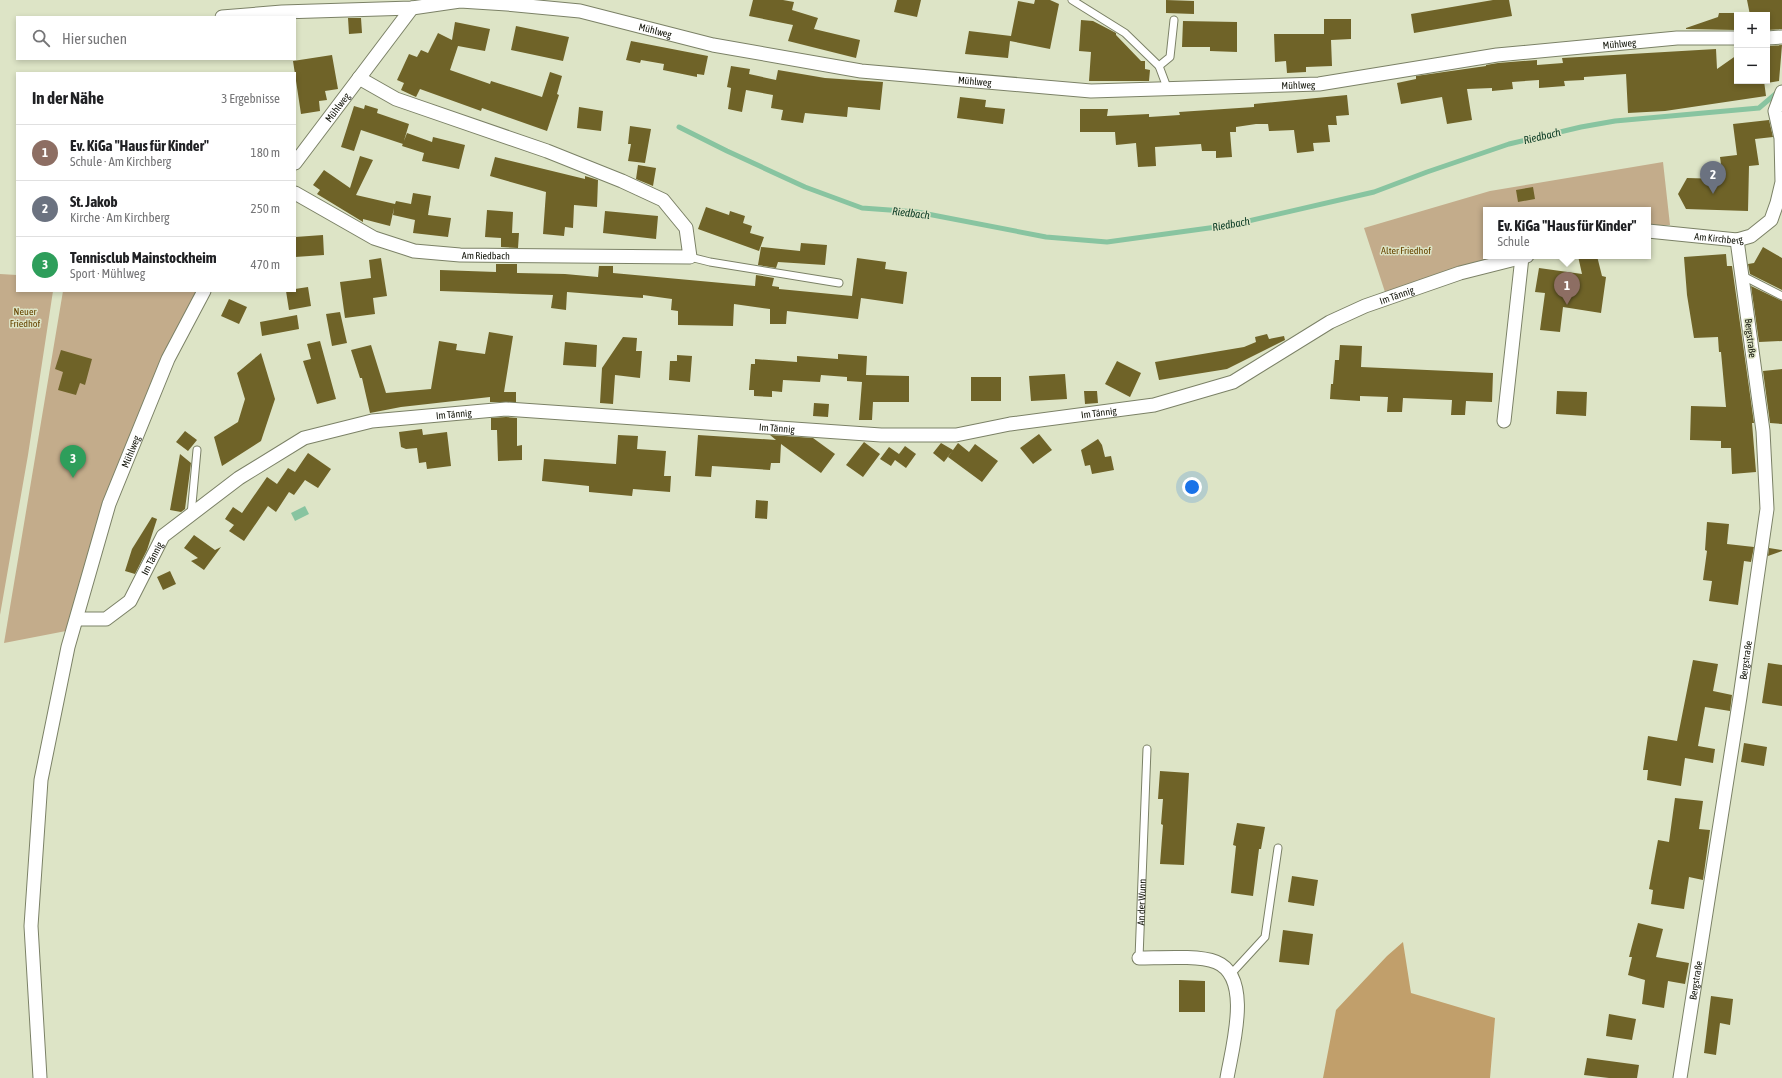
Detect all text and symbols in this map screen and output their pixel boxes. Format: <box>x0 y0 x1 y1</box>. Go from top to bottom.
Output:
map controls <box>1734 12 1770 84</box>
button: + <box>1734 12 1770 48</box>
search box <box>16 16 296 60</box>
street label: Mühlweg <box>638 21 674 40</box>
icon: search <box>30 27 52 49</box>
text: Hier suchen <box>62 30 127 47</box>
street label: Mühlweg <box>1602 37 1637 51</box>
button: − <box>1734 48 1770 84</box>
street label: Mühlweg <box>958 74 993 88</box>
street label: Mühlweg <box>1281 79 1316 91</box>
text: In der Nähe <box>32 88 104 108</box>
street label: Mühlweg <box>323 90 353 124</box>
text: 3 Ergebnisse <box>221 91 280 106</box>
water label: Riedbach <box>1522 126 1562 146</box>
text: Ev. KiGa "Haus für Kinder" <box>70 137 209 154</box>
text: 1 <box>42 145 48 160</box>
text: 180 m <box>251 145 280 160</box>
text: Schule · Am Kirchberg <box>70 154 171 169</box>
pin: 2 <box>1700 161 1726 194</box>
text: St. Jakob <box>70 193 118 210</box>
text: 2 <box>42 201 48 216</box>
text: 250 m <box>251 201 280 216</box>
water label: Riedbach <box>892 205 931 221</box>
popup <box>1483 207 1651 259</box>
text: Kirche · Am Kirchberg <box>70 210 169 225</box>
water label: Riedbach <box>1211 215 1251 233</box>
text: Ev. KiGa "Haus für Kinder" <box>1498 217 1636 234</box>
street label: Am Kirchberg <box>1694 231 1745 246</box>
text: Schule <box>1498 234 1530 249</box>
park label: Alter Friedhof <box>1381 245 1431 256</box>
text: Tennisclub Mainstockheim <box>70 249 216 266</box>
street label: Am Riedbach <box>462 250 510 261</box>
text: 3 <box>42 257 48 272</box>
text: 470 m <box>251 257 280 272</box>
text: Sport · Mühlweg <box>70 266 145 281</box>
pin: 1 <box>1554 272 1580 305</box>
street label: Im Tännig <box>1378 284 1416 307</box>
park label: Neuer Friedhof <box>10 306 41 329</box>
street label: Bergstraße <box>1743 318 1758 359</box>
street label: Im Tännig <box>1080 405 1118 421</box>
street label: Im Tännig <box>435 407 473 421</box>
street label: Im Tännig <box>759 422 796 435</box>
street label: Mühlweg <box>119 433 143 469</box>
pin: 3 <box>60 445 86 478</box>
your location <box>1182 477 1202 497</box>
street label: Im Tännig <box>139 539 166 577</box>
street label: Bergstraße <box>1738 639 1754 680</box>
street label: An der Wunn <box>1135 879 1148 925</box>
street label: Bergstraße <box>1687 960 1704 1001</box>

